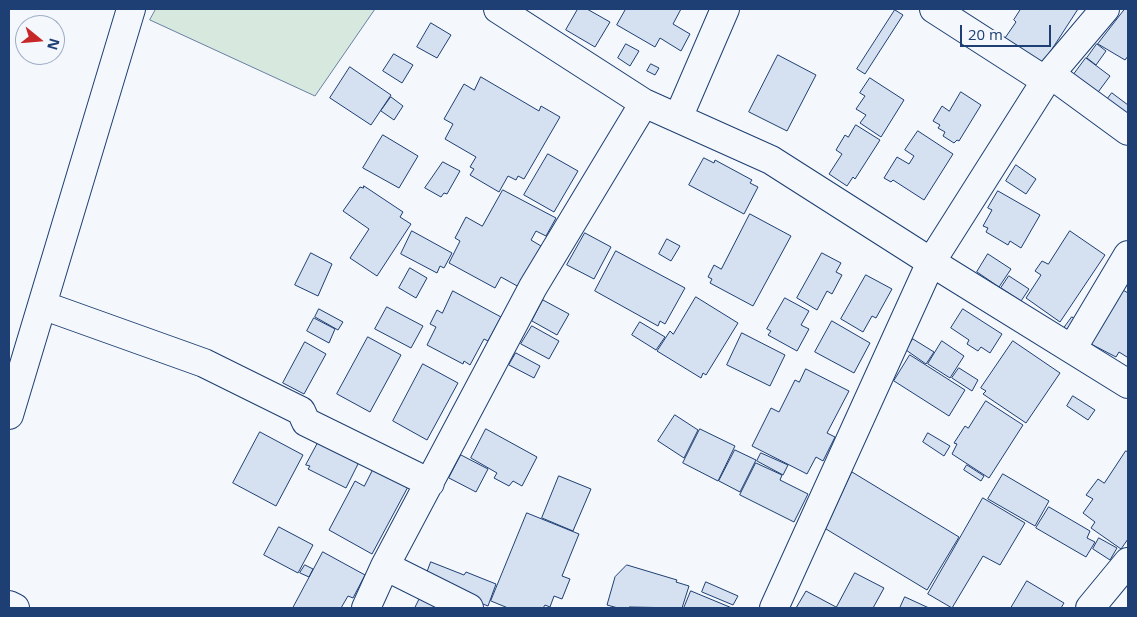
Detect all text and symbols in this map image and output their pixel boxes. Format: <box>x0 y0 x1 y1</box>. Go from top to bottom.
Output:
north arrow <box>15 15 65 65</box>
scale bar <box>962 15 1053 47</box>
text: 20 m <box>968 24 1003 44</box>
text: N <box>43 36 65 52</box>

